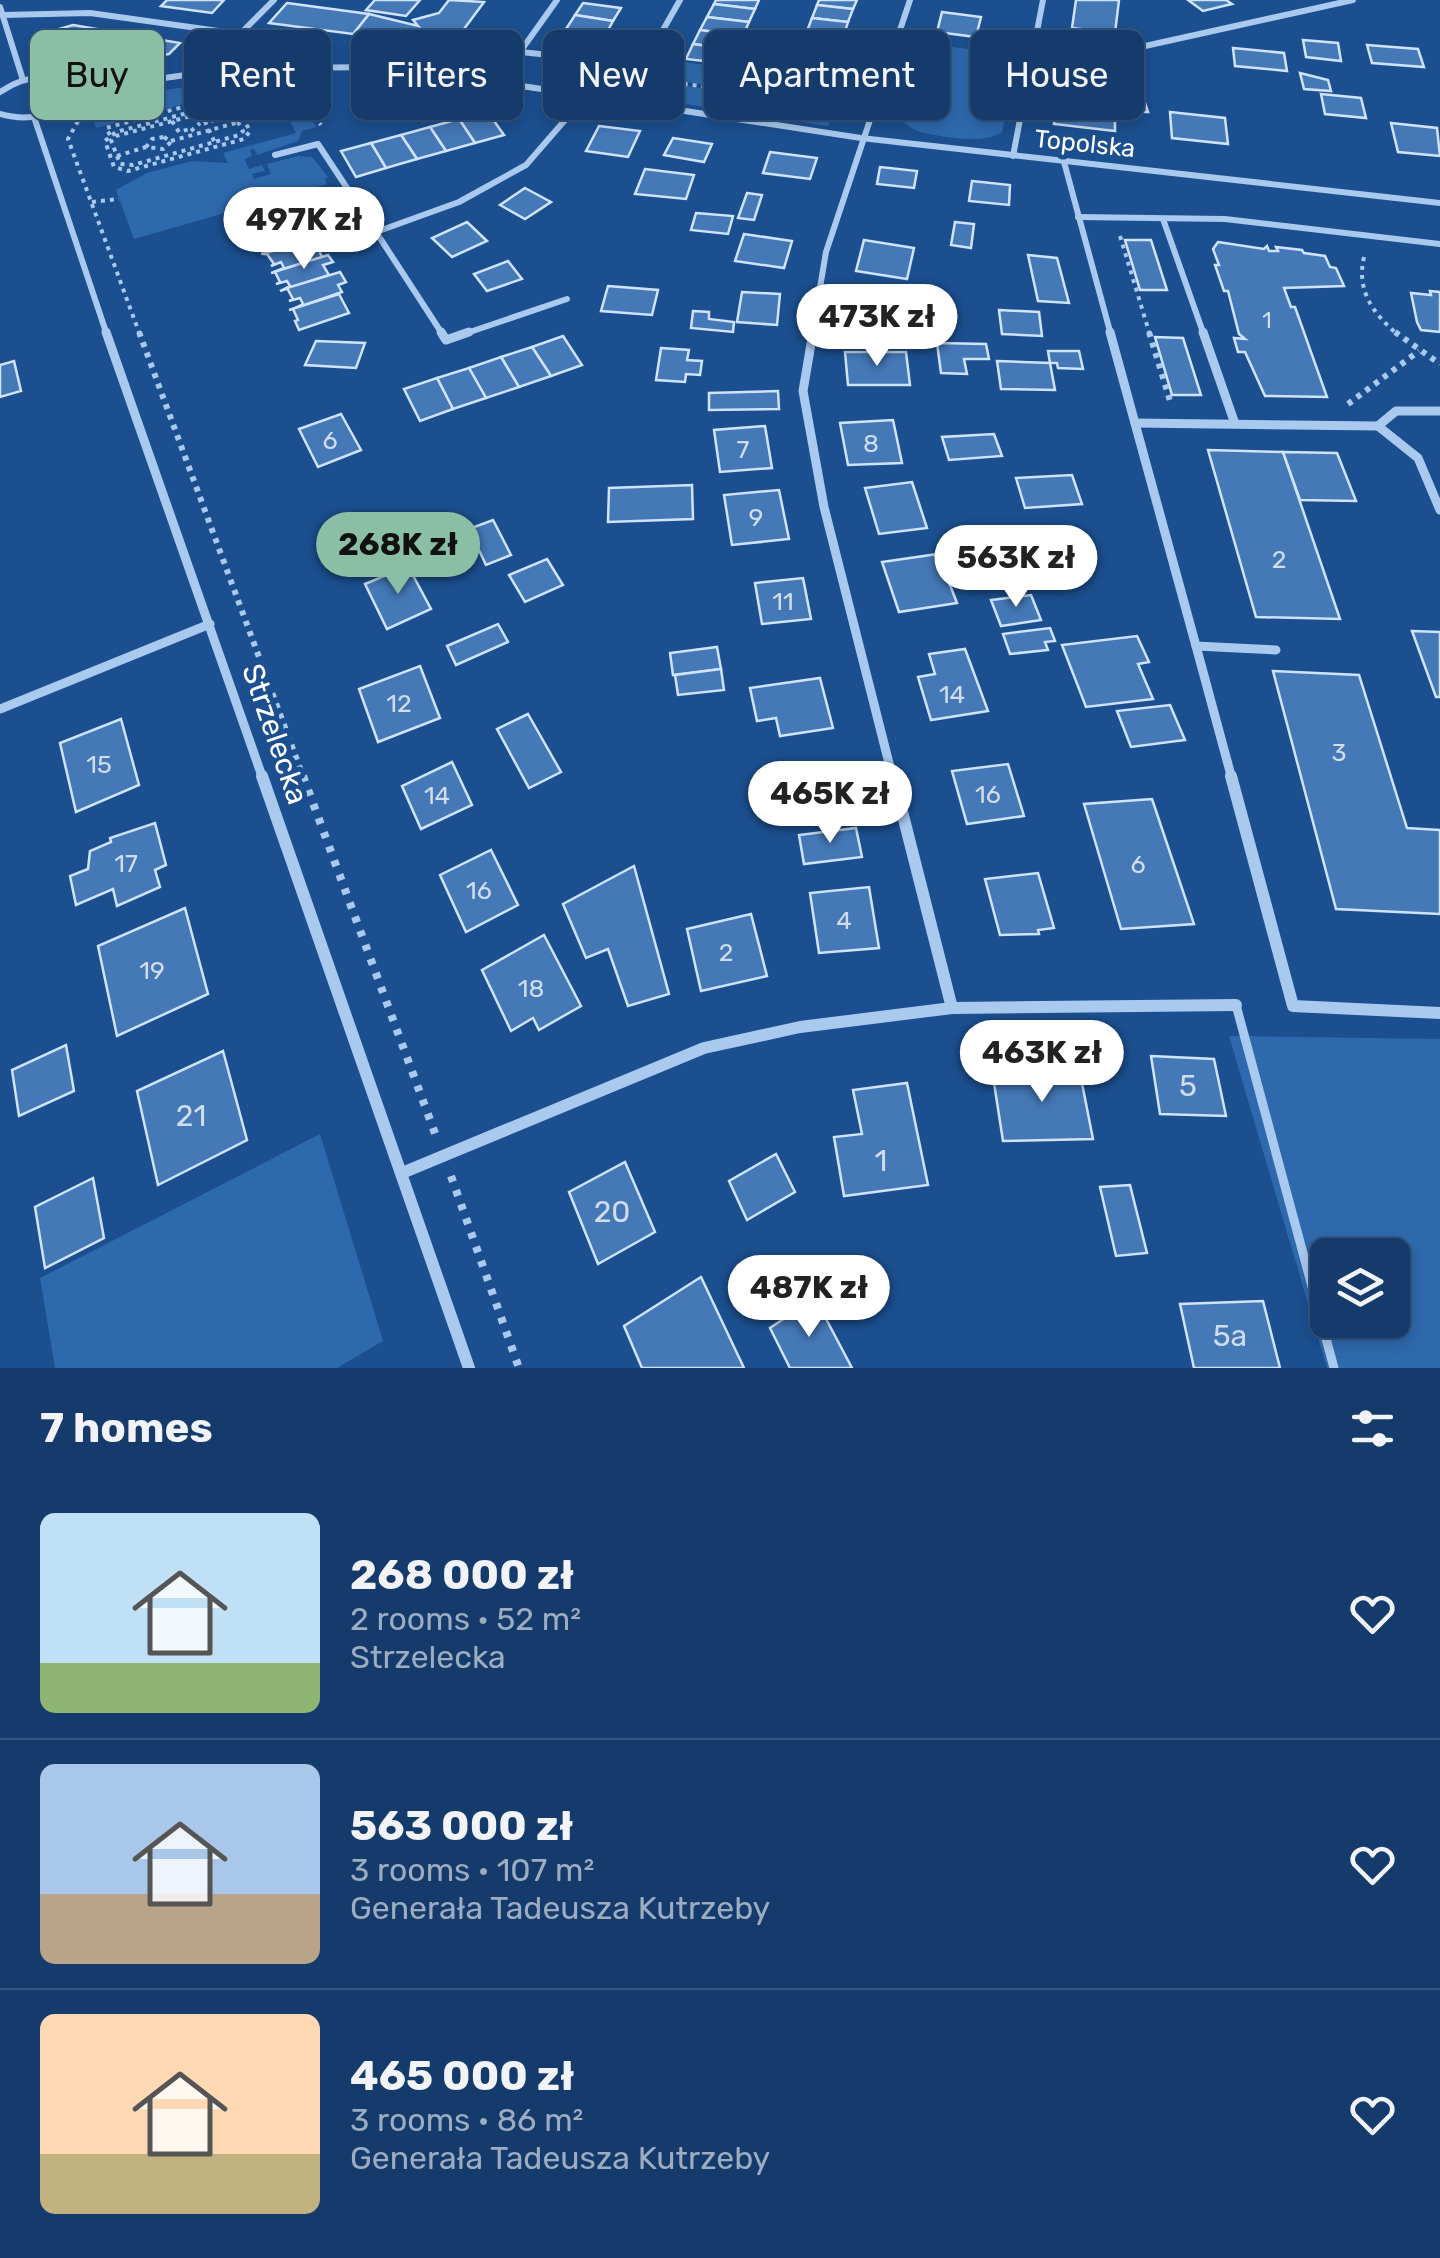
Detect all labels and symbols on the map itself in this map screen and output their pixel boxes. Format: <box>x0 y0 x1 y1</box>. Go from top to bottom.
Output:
street label: Topolska <box>1033 124 1137 163</box>
pin: 497K zł <box>212 187 396 272</box>
pin: 473K zł <box>785 284 969 369</box>
house number: 1 <box>1262 307 1272 334</box>
house number: 6 <box>322 426 338 455</box>
house number: 8 <box>863 429 879 458</box>
house number: 7 <box>737 435 750 464</box>
house number: 9 <box>749 503 763 532</box>
pin: 268K zł <box>306 512 490 597</box>
pin: 563K zł <box>924 525 1108 610</box>
house number: 2 <box>1272 545 1286 574</box>
house number: 11 <box>772 587 794 616</box>
street label: Strzelecka <box>234 659 316 809</box>
house number: 14 <box>939 680 965 709</box>
house number: 12 <box>386 689 412 718</box>
house number: 3 <box>1331 738 1347 767</box>
house number: 15 <box>86 750 112 779</box>
pin: 465K zł <box>738 761 922 846</box>
house number: 16 <box>975 780 1001 809</box>
house number: 14 <box>424 781 450 810</box>
house number: 17 <box>114 849 138 878</box>
house number: 6 <box>1130 850 1146 879</box>
house number: 16 <box>466 876 492 905</box>
house number: 4 <box>836 906 852 935</box>
house number: 2 <box>719 938 733 967</box>
house number: 19 <box>139 956 165 985</box>
house number: 18 <box>518 974 544 1003</box>
pin: 463K zł <box>950 1020 1134 1105</box>
house number: 5 <box>1179 1068 1197 1104</box>
house number: 21 <box>176 1098 206 1134</box>
house number: 1 <box>875 1143 887 1179</box>
house number: 20 <box>594 1194 630 1230</box>
pin: 487K zł <box>717 1255 901 1340</box>
house number: 5a <box>1213 1318 1247 1354</box>

